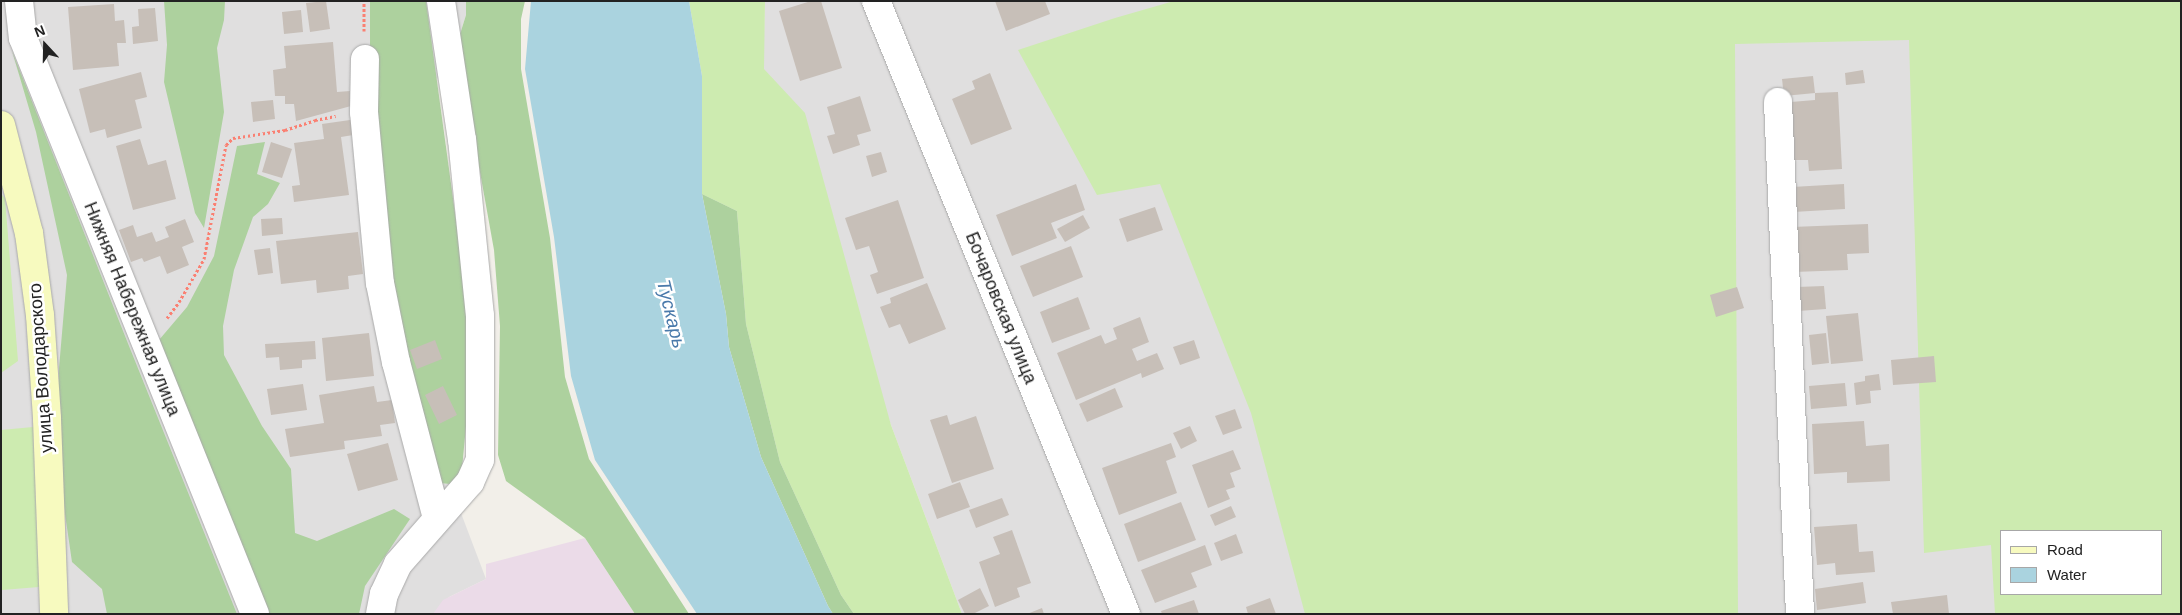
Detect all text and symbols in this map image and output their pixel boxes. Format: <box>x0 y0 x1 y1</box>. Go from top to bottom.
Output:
north arrow <box>20 20 70 70</box>
text: N <box>32 22 47 40</box>
street label: Нижняя Набережная улица <box>79 199 185 419</box>
street label: Бочаровская улица <box>961 229 1041 387</box>
water label: Тускарь <box>651 277 691 351</box>
street label: улица Володарского <box>24 282 58 454</box>
legend <box>2000 530 2162 595</box>
text: Road <box>2047 541 2083 558</box>
text: Water <box>2047 566 2086 583</box>

